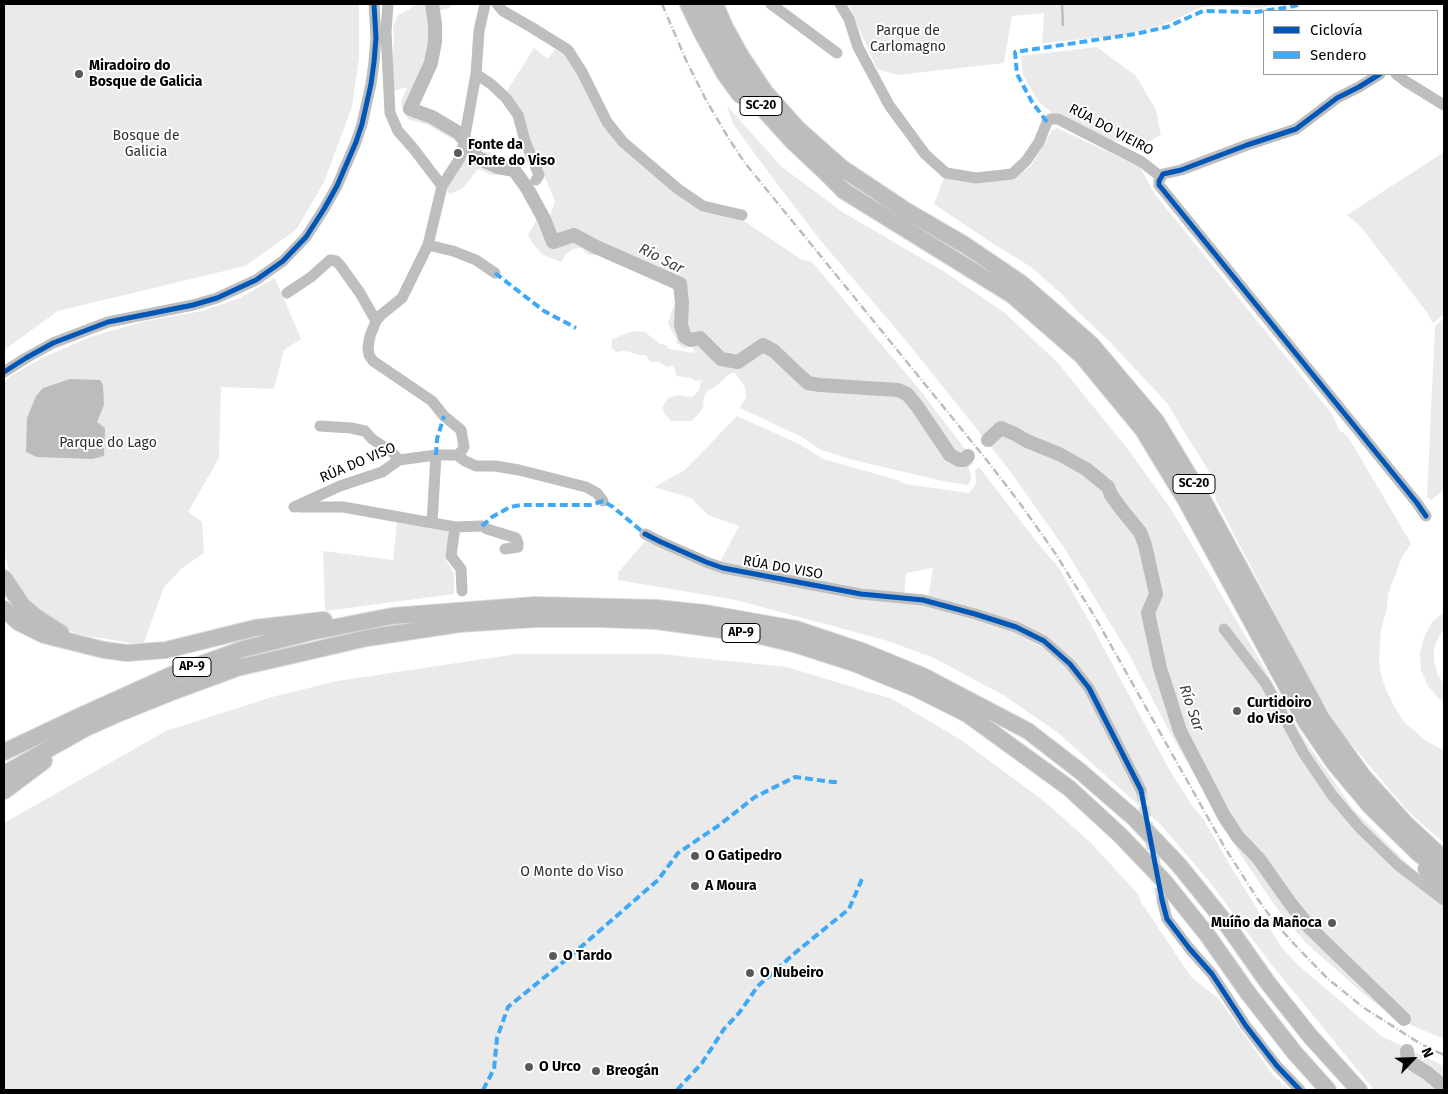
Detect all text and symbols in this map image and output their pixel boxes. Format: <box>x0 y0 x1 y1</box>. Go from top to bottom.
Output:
legend <box>1263 10 1438 75</box>
text: Ciclovía <box>1310 21 1363 39</box>
park label: Parque de Carlomagno <box>870 23 946 56</box>
text: Sendero <box>1310 46 1366 64</box>
place label: Miradoiro do Bosque de Galicia <box>89 58 202 90</box>
marker: Miradoiro do Bosque de Galicia <box>73 68 85 80</box>
road number: SC-20 <box>740 96 782 115</box>
street label: RÚA DO VIEIRO <box>1066 101 1156 159</box>
park label: Bosque de Galicia <box>112 128 180 160</box>
place label: Fonte da Ponte do Viso <box>468 137 555 170</box>
marker: Fonte da Ponte do Viso <box>452 147 464 159</box>
water label: Río Sar <box>636 240 686 278</box>
park label: Parque do Lago <box>59 435 157 451</box>
street label: RÚA DO VISO <box>317 439 399 487</box>
road number: SC-20 <box>1173 474 1215 494</box>
street label: RÚA DO VISO <box>742 553 824 583</box>
road number: AP-9 <box>722 624 760 642</box>
road number: AP-9 <box>173 658 211 676</box>
water label: Río Sar <box>1175 682 1207 734</box>
place label: Curtidoiro do Viso <box>1247 695 1312 728</box>
marker: Curtidoiro do Viso <box>1231 705 1243 717</box>
place label: O Gatipedro <box>705 848 782 864</box>
marker: O Gatipedro <box>689 850 701 862</box>
park label: O Monte do Viso <box>520 864 624 880</box>
place label: A Moura <box>705 878 757 894</box>
marker: A Moura <box>689 880 701 892</box>
place label: Muíño da Mañoca <box>1211 915 1322 931</box>
marker: Muíño da Mañoca <box>1326 917 1338 929</box>
place label: O Tardo <box>563 948 612 964</box>
marker: O Tardo <box>547 950 559 962</box>
place label: O Nubeiro <box>760 965 824 981</box>
marker: O Nubeiro <box>744 967 756 979</box>
north arrow <box>1388 1034 1438 1084</box>
text: N <box>1418 1045 1437 1060</box>
place label: O Urco <box>539 1059 581 1075</box>
marker: O Urco <box>523 1061 535 1073</box>
place label: Breogán <box>606 1063 659 1079</box>
marker: Breogán <box>590 1065 602 1077</box>

